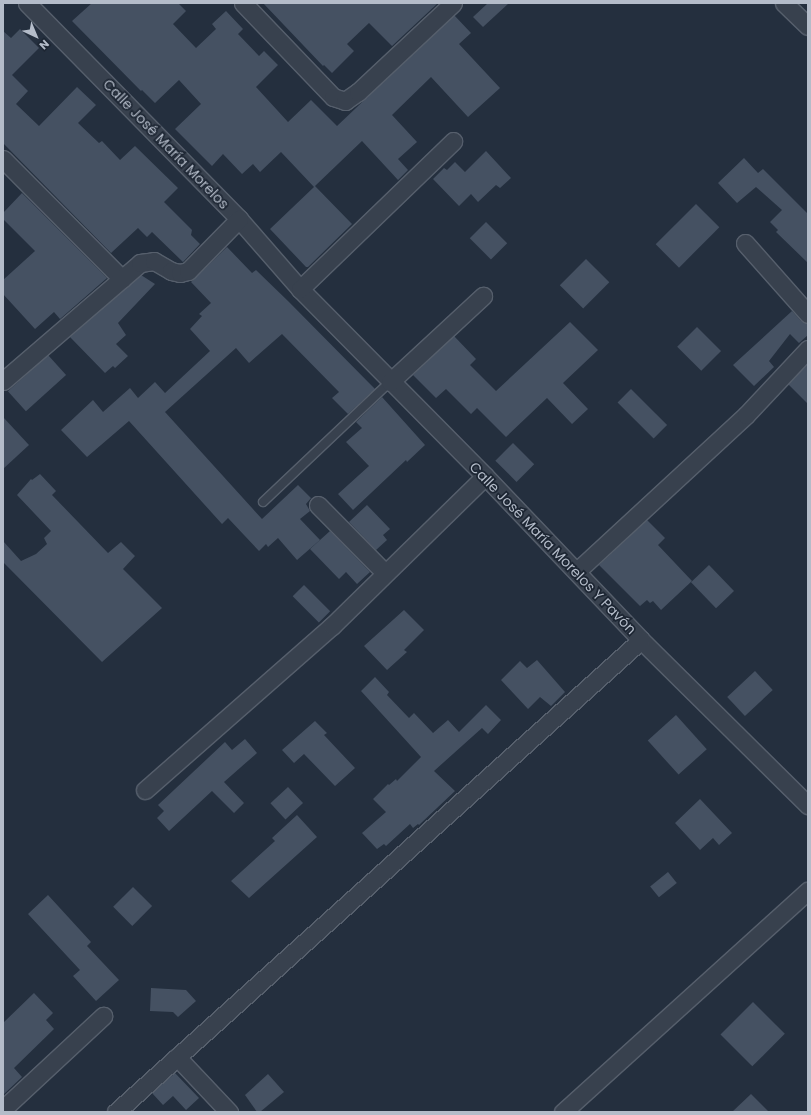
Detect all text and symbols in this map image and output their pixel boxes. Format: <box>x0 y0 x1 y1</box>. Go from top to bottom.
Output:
north arrow <box>16 16 56 56</box>
text: N <box>36 36 53 53</box>
street label: Calle José María Morelos <box>100 76 232 212</box>
street label: Calle José María Morelos Y Pavón <box>466 458 640 638</box>

